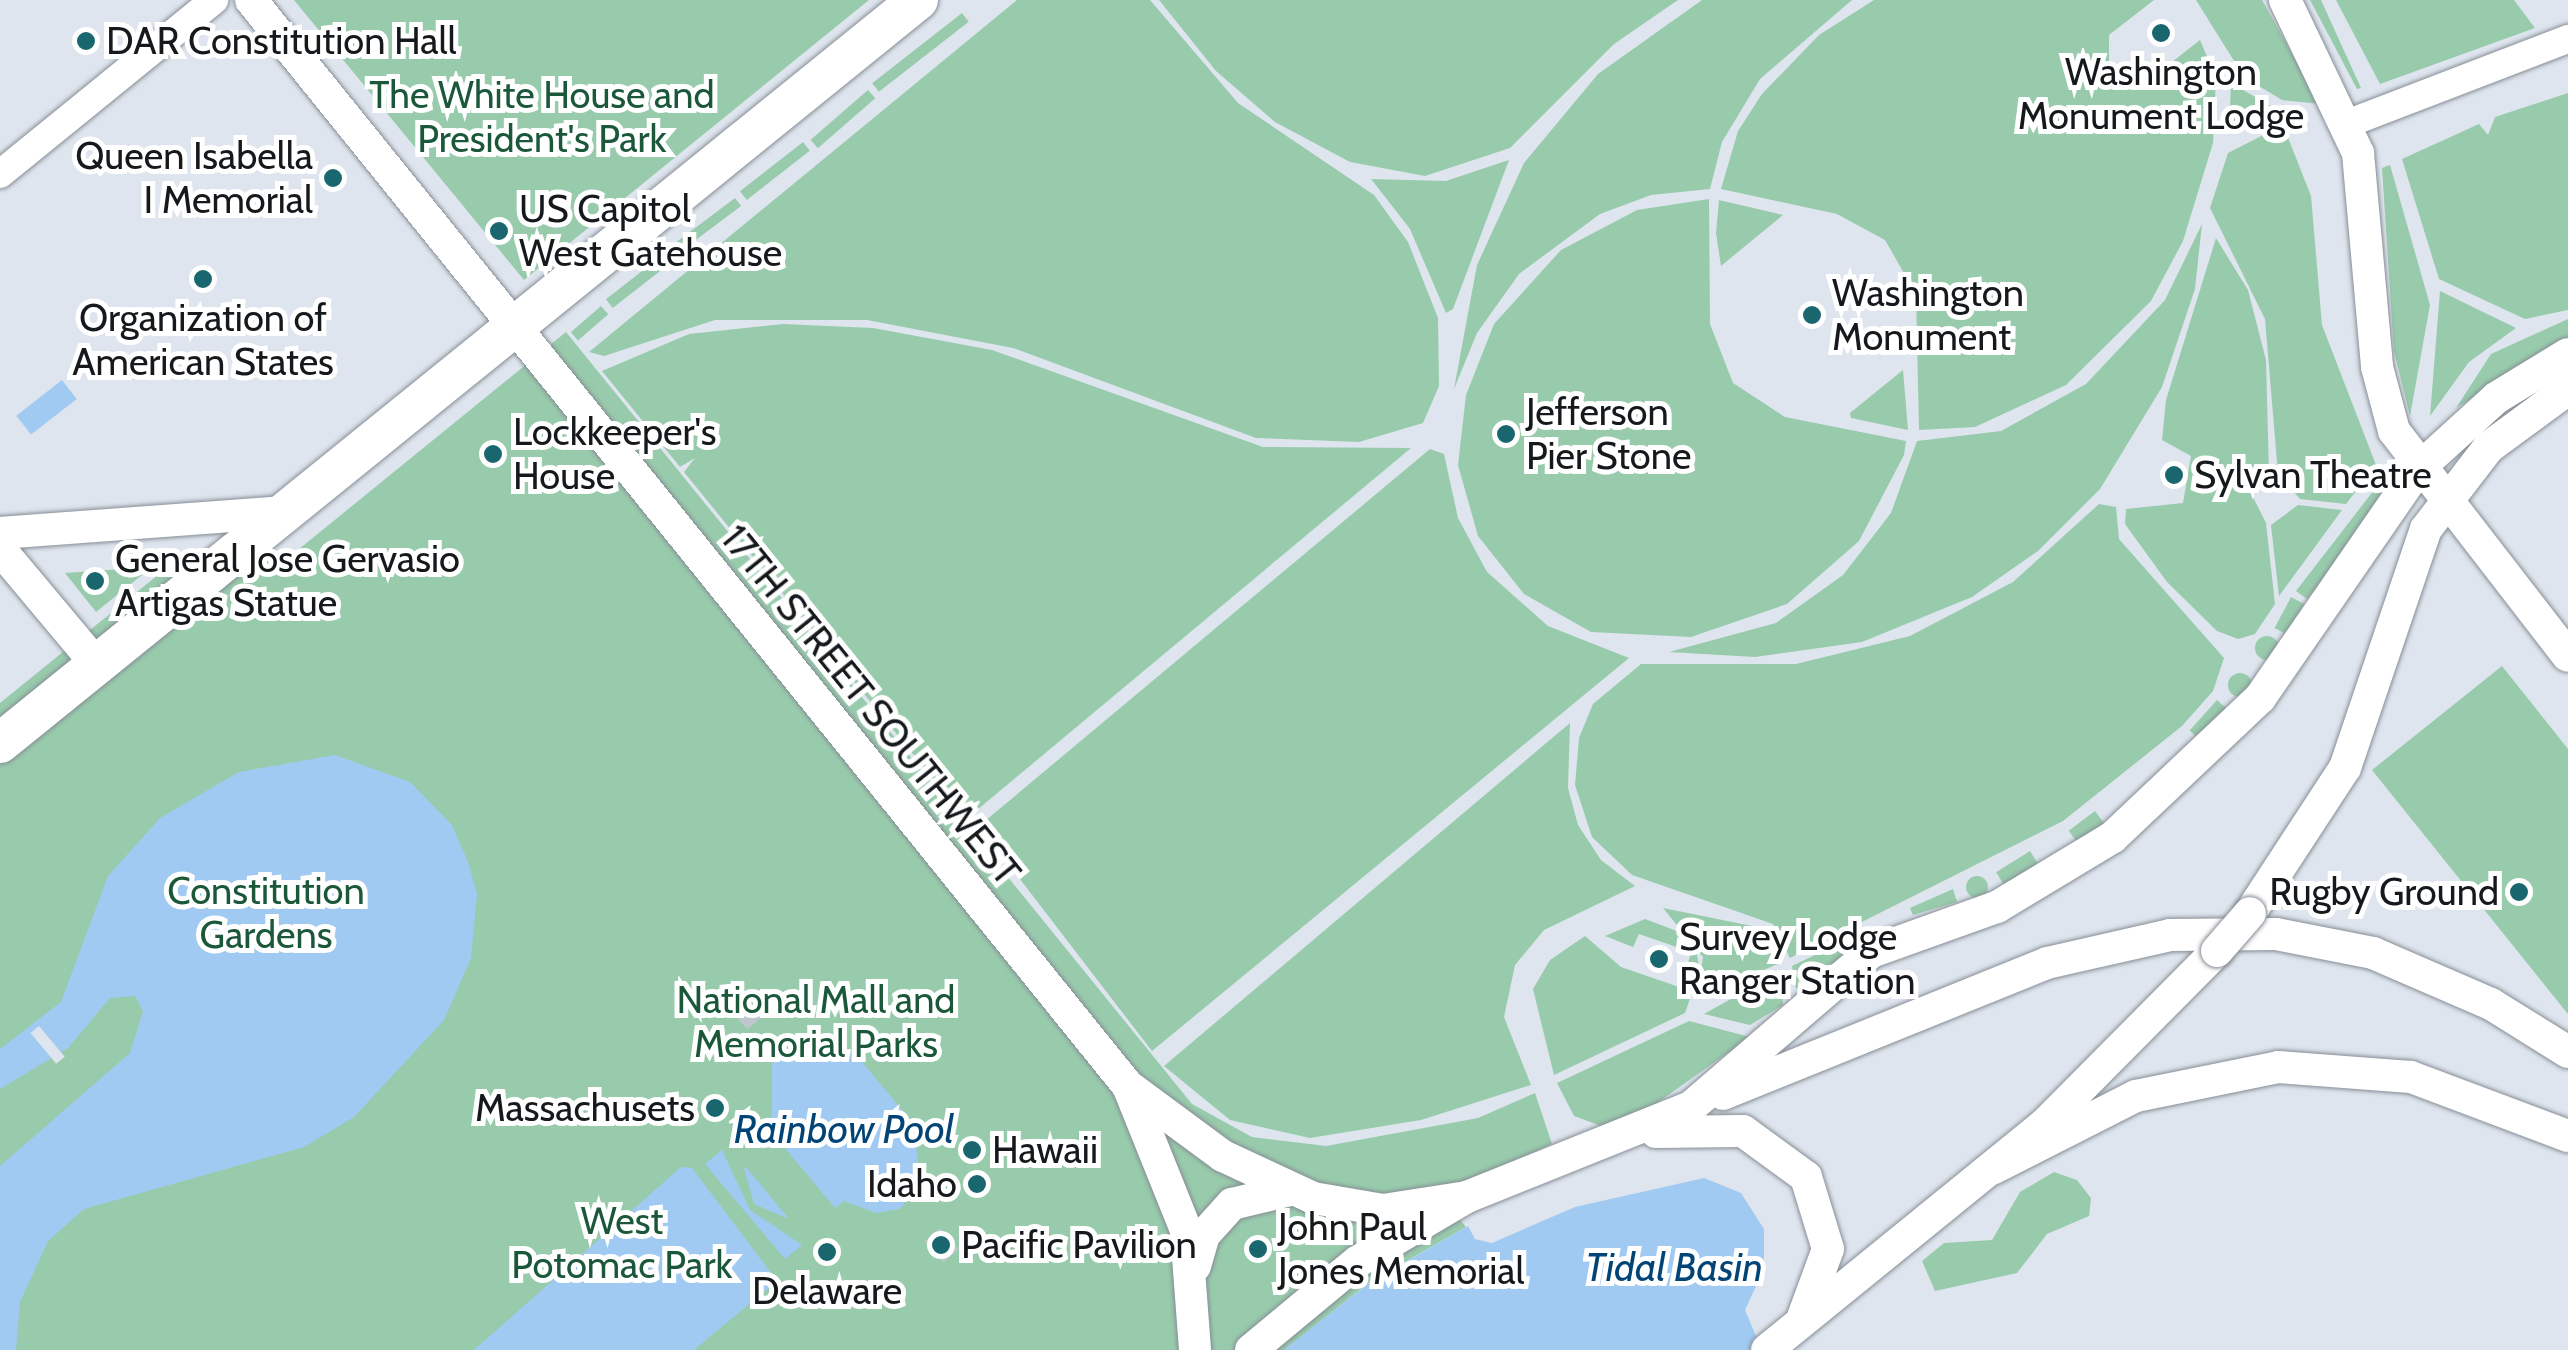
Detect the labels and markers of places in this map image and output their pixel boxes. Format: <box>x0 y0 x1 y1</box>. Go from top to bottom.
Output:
place label: DAR Constitution Hall <box>106 18 457 64</box>
marker: Washington Monument Lodge <box>2150 22 2172 44</box>
marker: DAR Constitution Hall <box>75 30 97 52</box>
place label: Washington Monument Lodge <box>2018 49 2304 138</box>
place label: Queen Isabella I Memorial <box>75 133 313 222</box>
marker: Queen Isabella I Memorial <box>322 167 344 189</box>
place label: US Capitol West Gatehouse <box>519 186 782 276</box>
marker: US Capitol West Gatehouse <box>488 220 510 242</box>
marker: Organization of American States <box>192 268 214 290</box>
place label: Washington Monument <box>1832 270 2024 360</box>
place label: Organization of American States <box>72 295 334 384</box>
marker: Washington Monument <box>1801 304 1823 326</box>
place label: Jefferson Pier Stone <box>1526 389 1691 478</box>
place label: Lockkeeper's House <box>513 409 716 498</box>
marker: Jefferson Pier Stone <box>1495 423 1517 445</box>
marker: Lockkeeper's House <box>482 443 504 465</box>
place label: Sylvan Theatre <box>2194 452 2432 498</box>
marker: Sylvan Theatre <box>2163 464 2185 486</box>
place label: General Jose Gervasio Artigas Statue <box>115 536 460 626</box>
marker: General Jose Gervasio Artigas Statue <box>84 570 106 592</box>
place label: Rugby Ground <box>2269 869 2499 915</box>
marker: Rugby Ground <box>2508 881 2530 903</box>
place label: Survey Lodge Ranger Station <box>1679 914 1915 1004</box>
marker: Survey Lodge Ranger Station <box>1648 948 1670 970</box>
place label: Massachusets <box>475 1085 695 1131</box>
marker: Massachusets <box>704 1097 726 1119</box>
place label: Hawaii <box>992 1127 1098 1173</box>
marker: Hawaii <box>961 1139 983 1161</box>
place label: Idaho <box>867 1161 957 1207</box>
marker: Idaho <box>966 1173 988 1195</box>
place label: John Paul Jones Memorial <box>1278 1204 1524 1294</box>
place label: Pacific Pavilion <box>961 1222 1197 1268</box>
marker: Pacific Pavilion <box>930 1234 952 1256</box>
marker: John Paul Jones Memorial <box>1247 1238 1269 1260</box>
marker: Delaware <box>816 1241 838 1263</box>
place label: Delaware <box>752 1268 902 1314</box>

